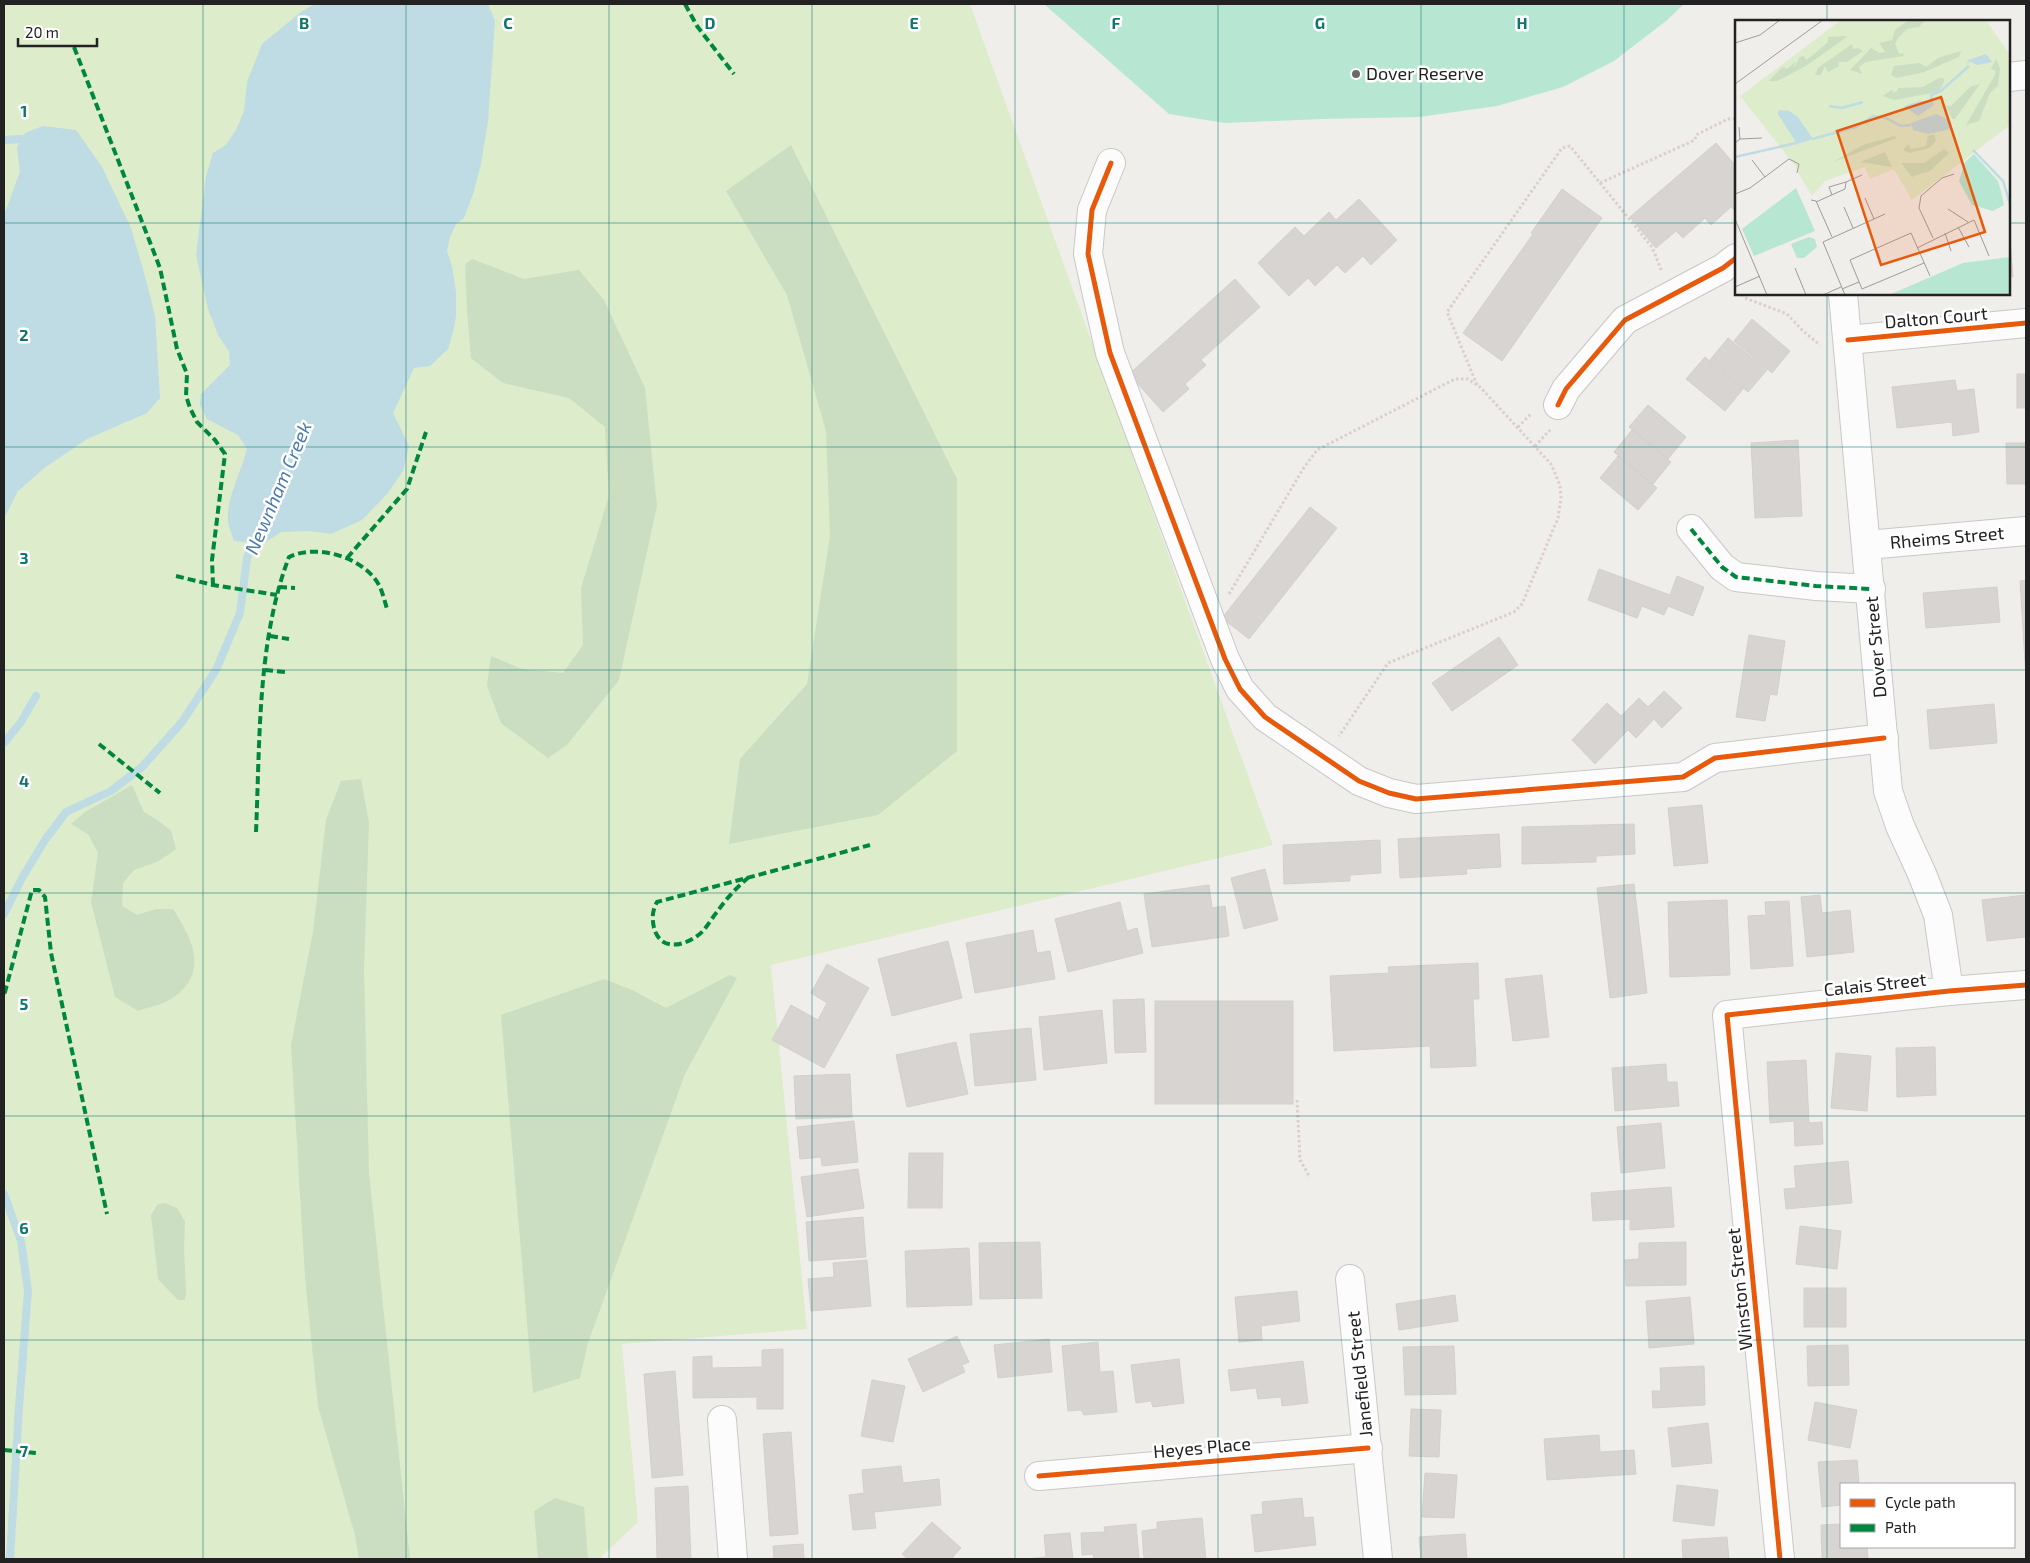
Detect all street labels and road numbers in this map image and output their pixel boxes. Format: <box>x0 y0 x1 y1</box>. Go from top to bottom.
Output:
street label: Dalton Court <box>1883 302 1989 332</box>
street label: Rheims Street <box>1889 521 2005 553</box>
street label: Dover Street <box>1860 595 1890 699</box>
street label: Calais Street <box>1823 968 1927 1000</box>
street label: Winston Street <box>1722 1227 1756 1351</box>
street label: Janefield Street <box>1341 1310 1377 1438</box>
street label: Heyes Place <box>1152 1432 1252 1462</box>

